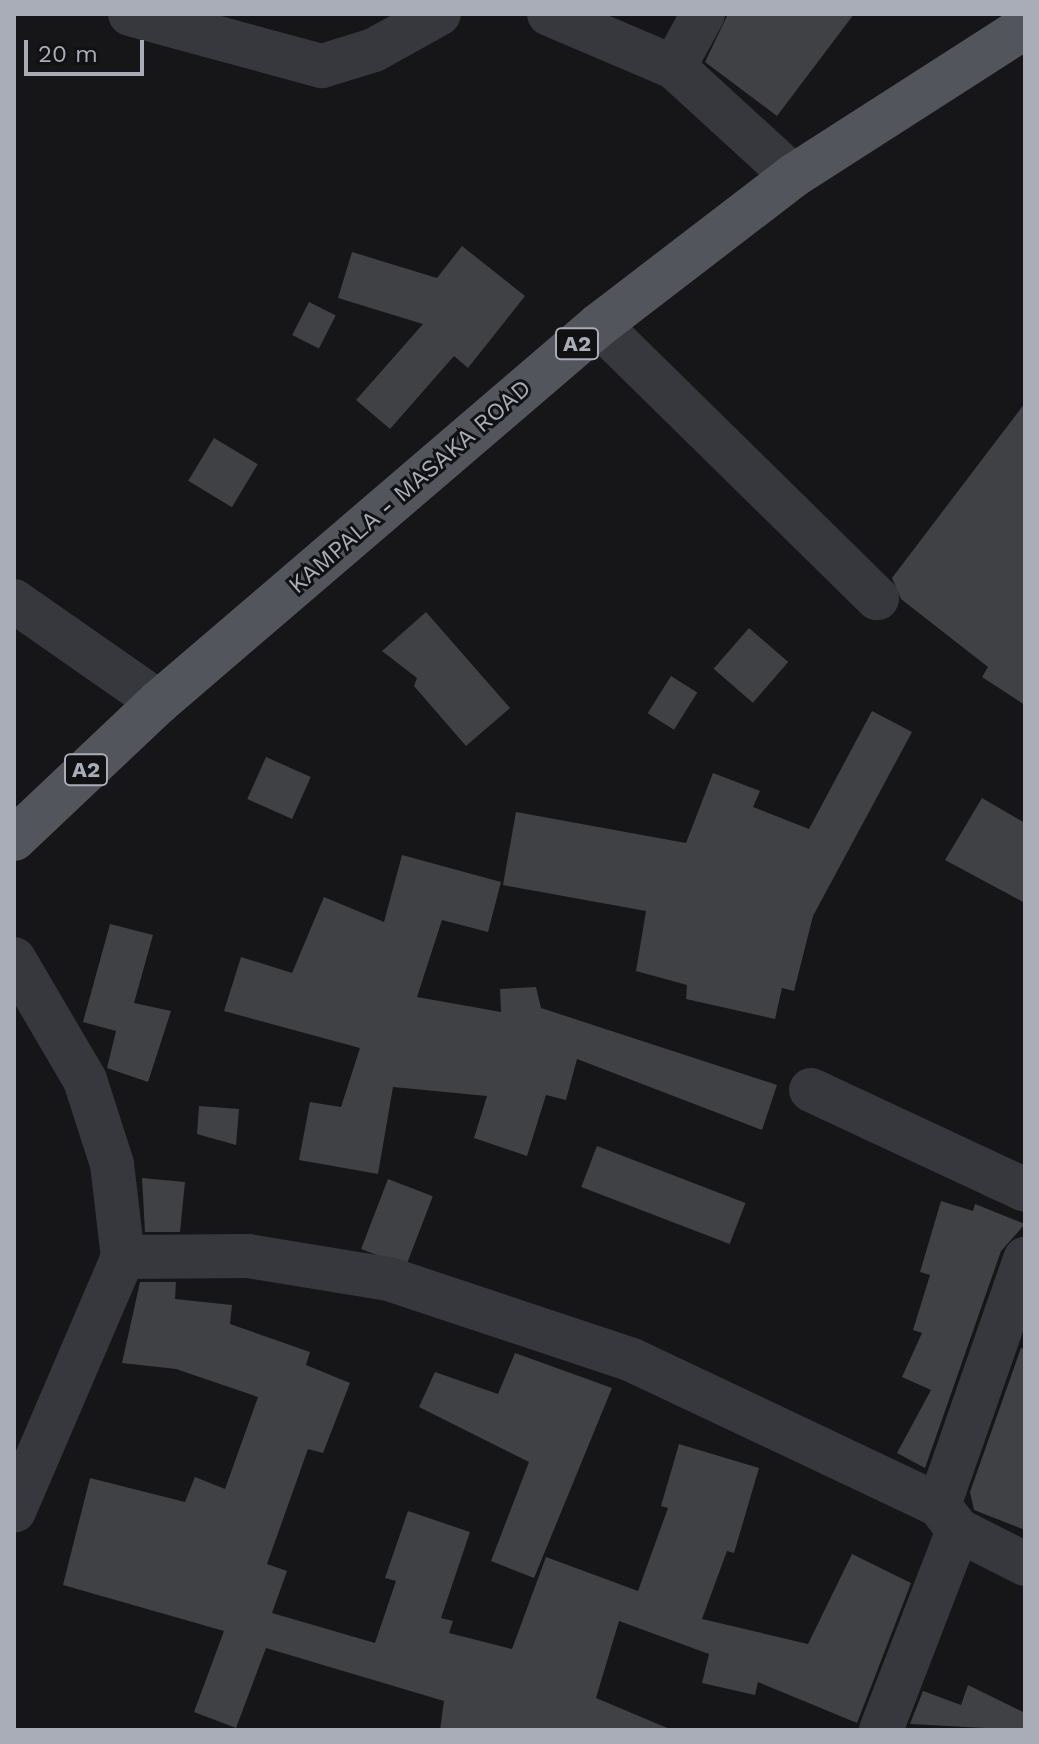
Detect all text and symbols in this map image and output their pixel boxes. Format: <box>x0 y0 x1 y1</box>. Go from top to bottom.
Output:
scale bar <box>28 24 148 74</box>
text: 20 m <box>38 40 98 68</box>
road number: A2 <box>553 326 601 362</box>
street label: KAMPALA - MASAKA ROAD <box>282 373 538 601</box>
road number: A2 <box>62 752 110 788</box>

